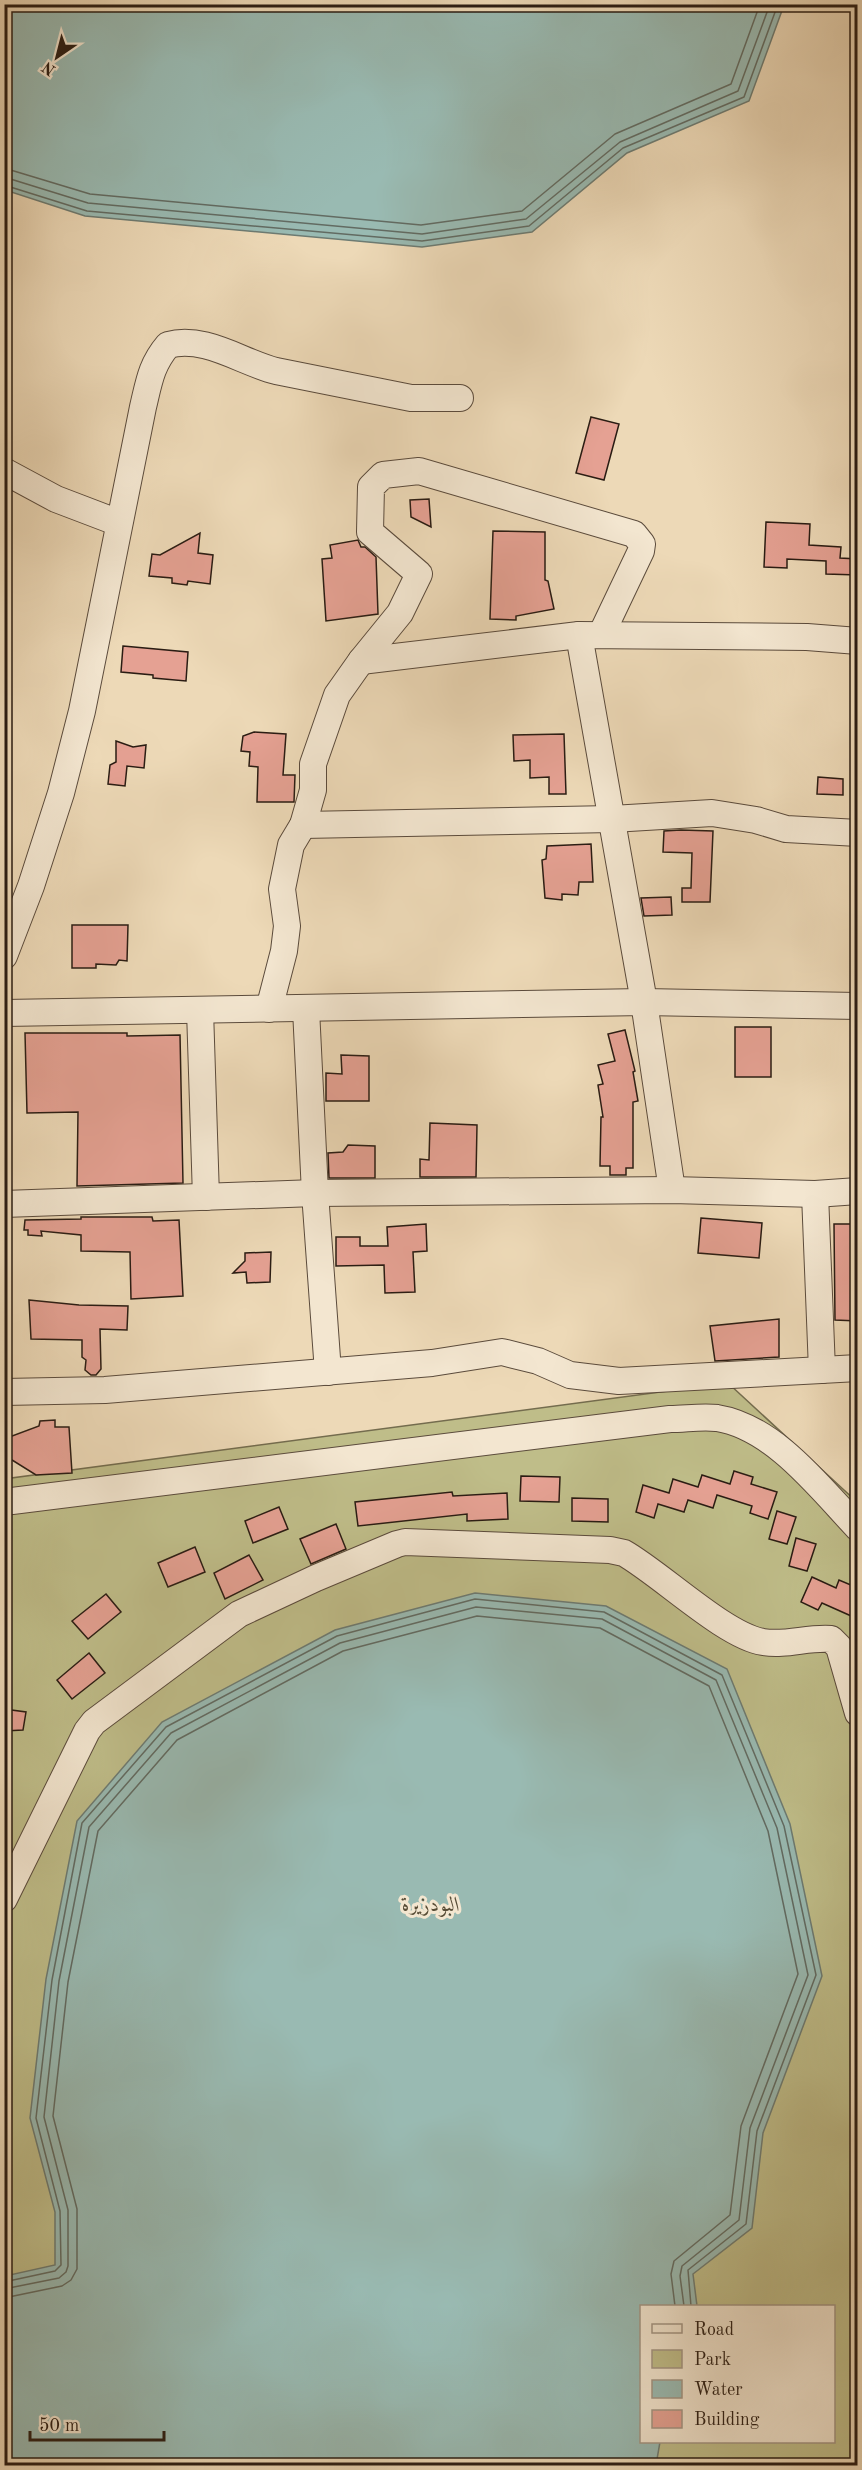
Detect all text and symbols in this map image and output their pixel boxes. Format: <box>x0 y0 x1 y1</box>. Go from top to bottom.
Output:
north arrow <box>27 27 87 87</box>
text: N <box>39 57 59 78</box>
park label: البودزيرة <box>401 1895 460 1917</box>
legend <box>640 2305 835 2443</box>
text: Road <box>694 2321 734 2339</box>
text: Park <box>694 2351 731 2369</box>
text: Water <box>694 2381 743 2399</box>
scale bar <box>30 2404 164 2442</box>
text: Building <box>694 2411 760 2429</box>
text: 50 m <box>39 2417 79 2435</box>

